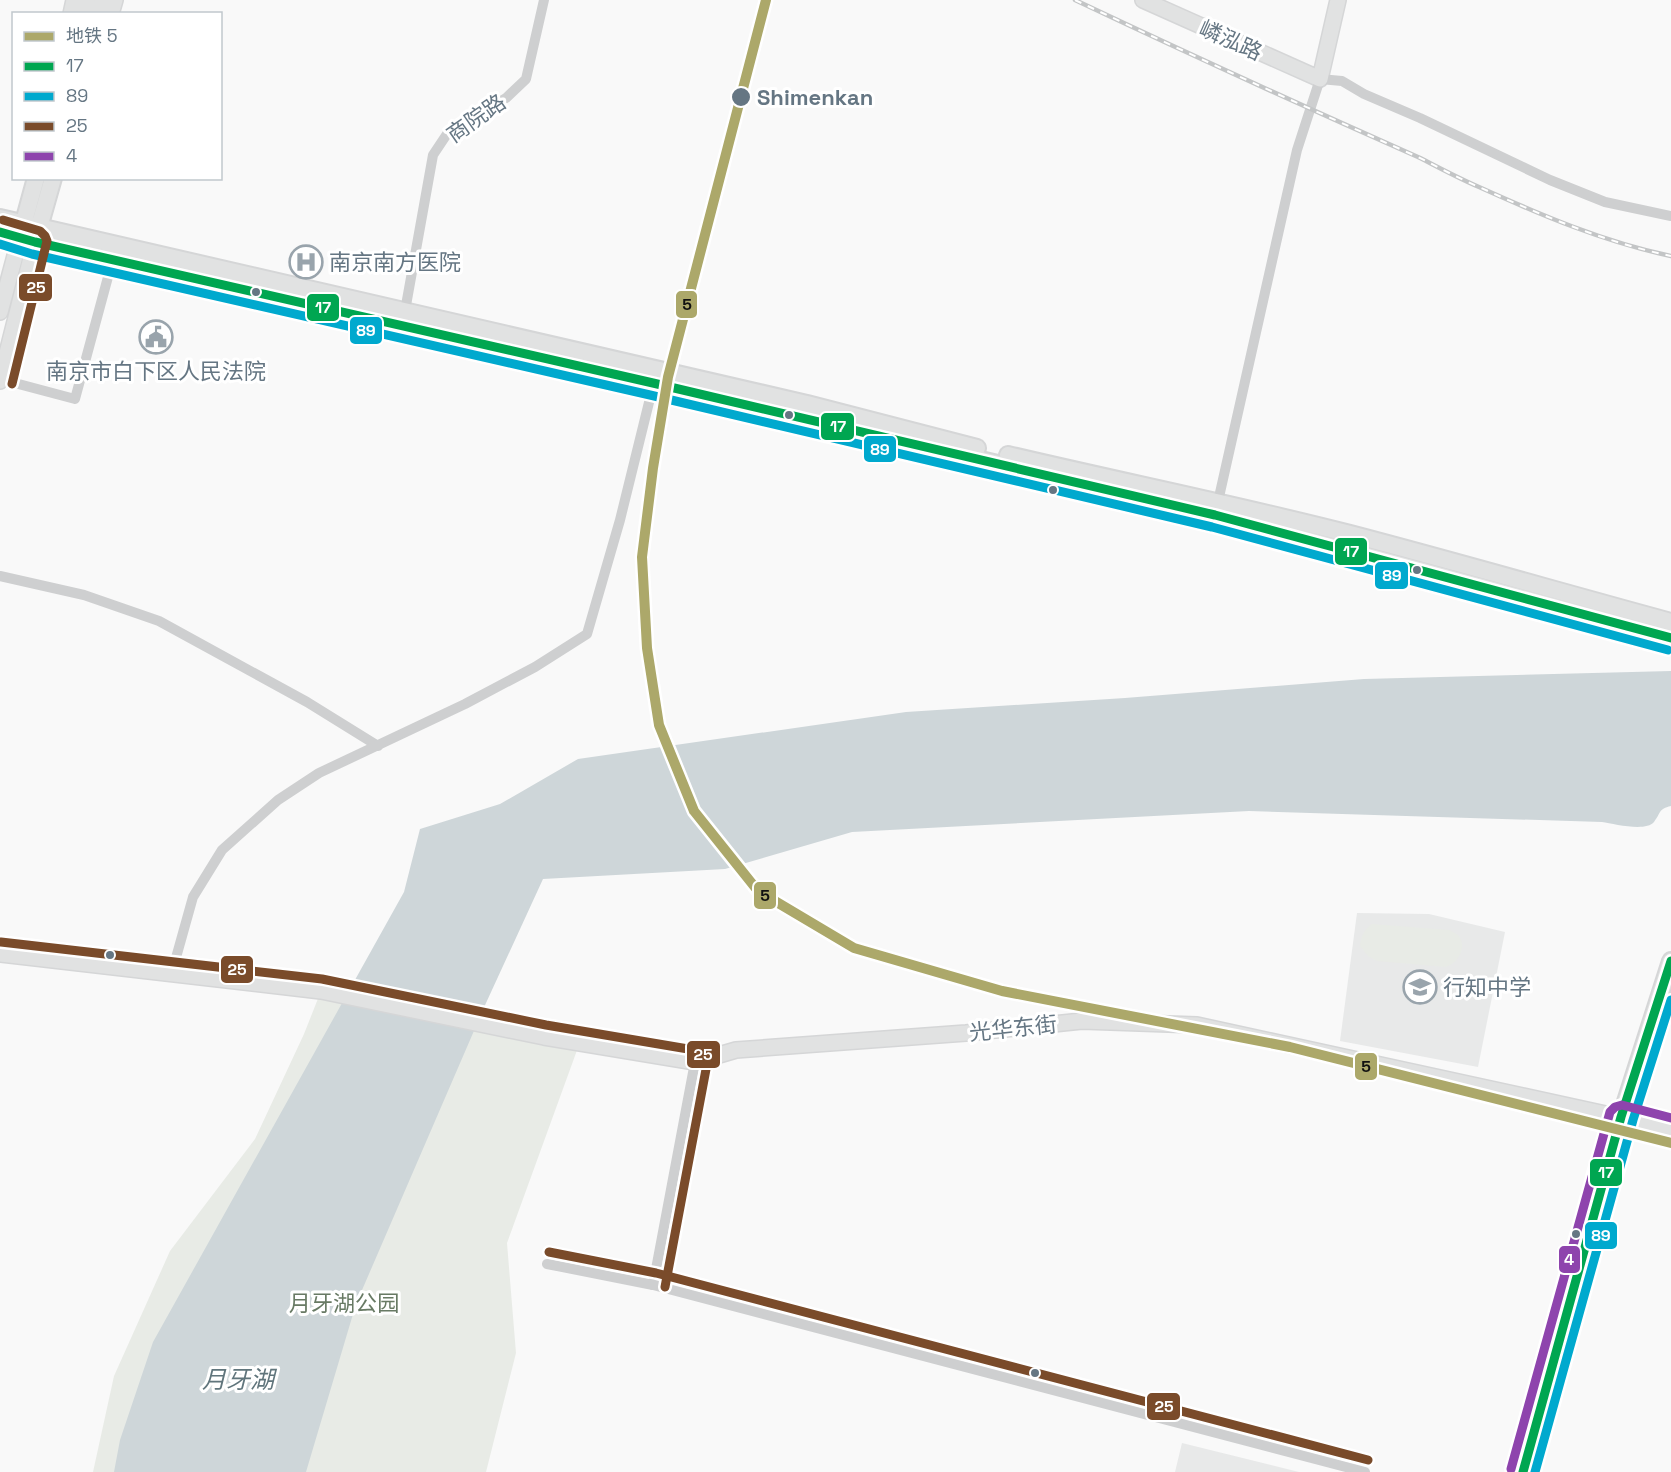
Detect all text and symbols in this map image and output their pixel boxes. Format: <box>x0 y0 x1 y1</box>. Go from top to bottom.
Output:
legend <box>12 12 222 180</box>
street label: 嶙泓路 <box>1195 14 1267 66</box>
text: 地铁 5 <box>66 24 117 47</box>
text: 17 <box>66 54 84 77</box>
place label: Shimenkan <box>757 83 873 111</box>
text: 89 <box>66 84 88 107</box>
marker: Shimenkan <box>730 86 752 108</box>
street label: 商院路 <box>441 88 511 148</box>
text: 25 <box>66 114 88 137</box>
text: 4 <box>66 144 77 167</box>
hospital icon: 南京南方医院 <box>288 244 324 280</box>
place label: 南京南方医院 <box>329 248 461 276</box>
line badge: 25 <box>18 273 53 302</box>
text: 25 <box>26 277 46 298</box>
unlabelled marker <box>250 286 262 298</box>
line badge: 5 <box>675 290 698 319</box>
line badge: 17 <box>306 293 340 322</box>
text: 5 <box>682 294 692 315</box>
text: 17 <box>315 297 331 318</box>
line badge: 89 <box>349 316 383 345</box>
public building icon: 南京市白下区人民法院 <box>138 319 174 355</box>
text: 89 <box>356 320 376 341</box>
place label: 南京市白下区人民法院 <box>46 357 266 385</box>
unlabelled marker <box>783 409 795 421</box>
line badge: 17 <box>820 412 855 441</box>
text: 17 <box>830 416 846 437</box>
line badge: 89 <box>863 435 897 463</box>
text: 89 <box>870 439 890 460</box>
unlabelled marker <box>1047 484 1059 496</box>
line badge: 17 <box>1334 537 1368 566</box>
text: 17 <box>1343 541 1359 562</box>
line badge: 89 <box>1374 561 1409 590</box>
unlabelled marker <box>1411 564 1423 576</box>
text: 89 <box>1382 565 1402 586</box>
line badge: 5 <box>753 881 777 910</box>
text: 5 <box>760 885 770 906</box>
unlabelled marker <box>104 949 116 961</box>
line badge: 25 <box>220 955 254 984</box>
text: 25 <box>227 959 247 980</box>
school or university icon: 行知中学 <box>1402 969 1438 1005</box>
place label: 行知中学 <box>1443 973 1531 1001</box>
street label: 光华东街 <box>968 1009 1058 1047</box>
line badge: 25 <box>686 1040 721 1069</box>
text: 25 <box>693 1044 713 1065</box>
line badge: 5 <box>1354 1052 1378 1081</box>
text: 5 <box>1361 1056 1371 1077</box>
line badge: 17 <box>1589 1158 1623 1187</box>
text: 17 <box>1598 1162 1614 1183</box>
line badge: 89 <box>1584 1221 1618 1250</box>
text: 89 <box>1591 1225 1611 1246</box>
unlabelled marker <box>1570 1228 1582 1240</box>
line badge: 4 <box>1558 1245 1581 1274</box>
text: 4 <box>1564 1249 1574 1270</box>
park label: 月牙湖公园 <box>289 1289 399 1317</box>
water label: 月牙湖 <box>202 1364 278 1395</box>
unlabelled marker <box>1029 1367 1041 1379</box>
line badge: 25 <box>1146 1392 1181 1421</box>
text: 25 <box>1154 1396 1174 1417</box>

